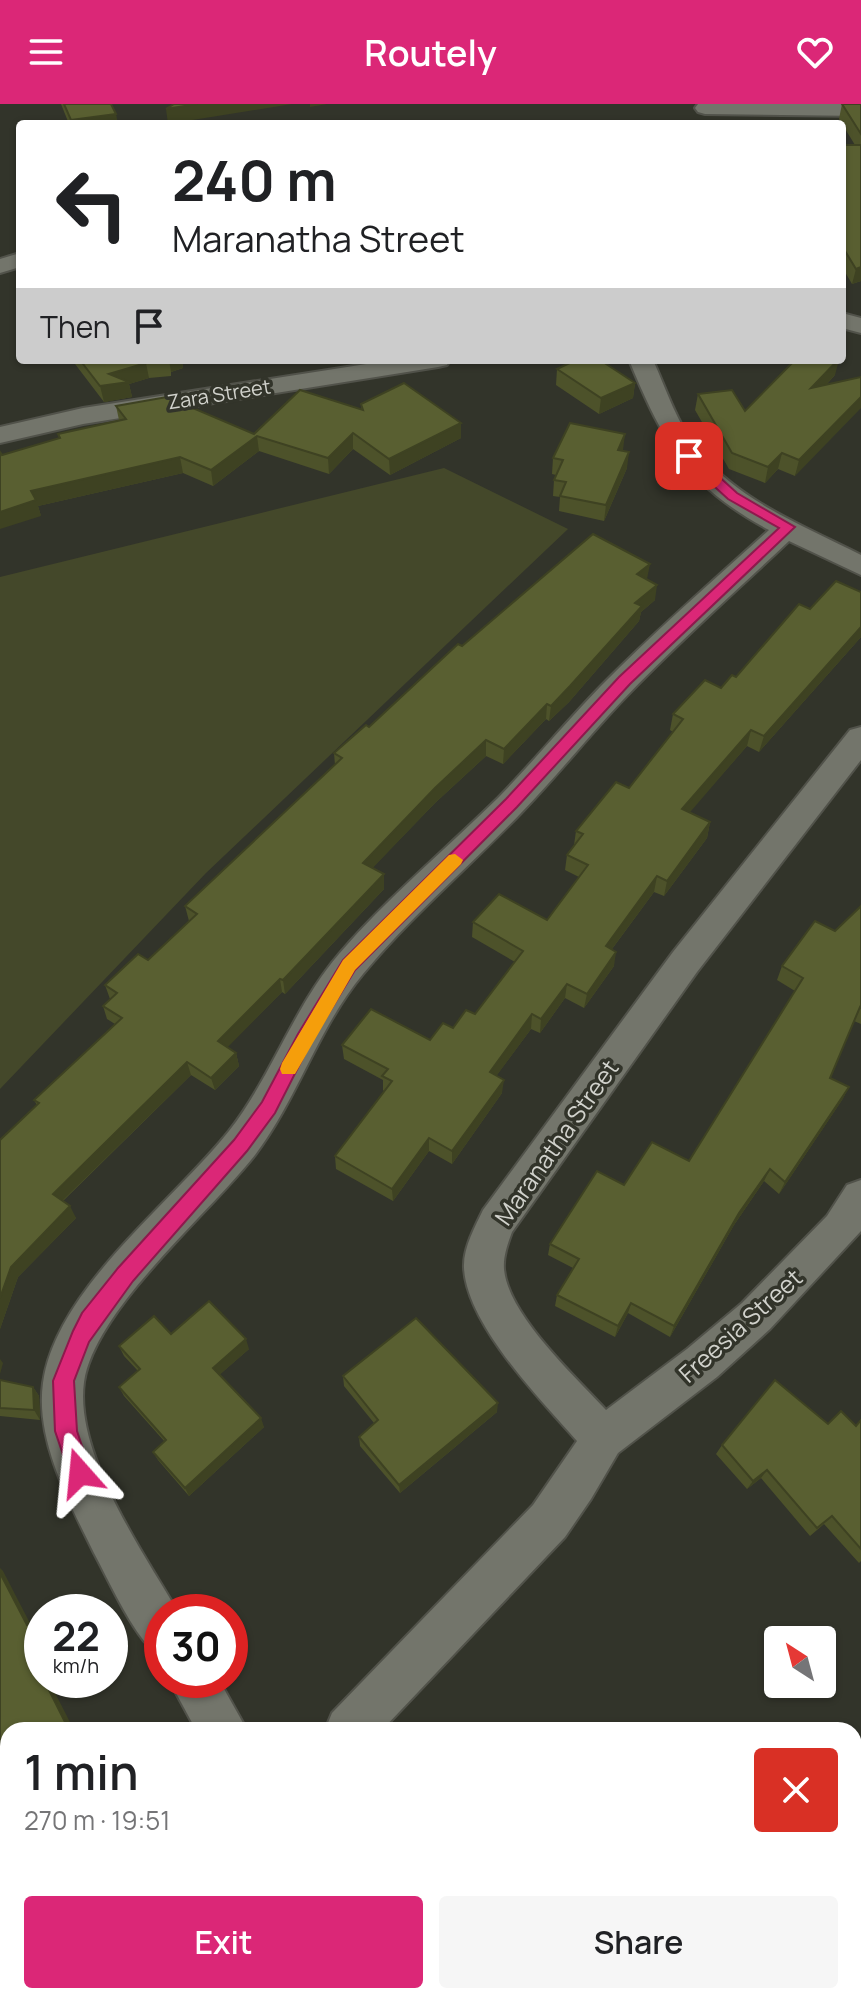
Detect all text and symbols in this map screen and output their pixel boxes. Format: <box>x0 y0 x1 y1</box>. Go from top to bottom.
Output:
text: Routely <box>364 28 497 77</box>
icon: menu <box>24 30 68 74</box>
icon: heart <box>793 30 837 74</box>
text: 240 m <box>172 141 337 218</box>
icon: left <box>40 152 144 256</box>
text: Maranatha Street <box>172 214 465 263</box>
icon: arrive <box>127 304 171 348</box>
text: Then <box>40 306 111 347</box>
street label: Zara Street <box>165 373 273 415</box>
pin <box>655 422 723 490</box>
icon: arrive <box>667 434 711 478</box>
street label: Maranatha Street <box>487 1053 625 1231</box>
street label: Freesia Street <box>671 1261 809 1389</box>
position arrow <box>38 1431 122 1515</box>
speed limit sign: 30 <box>144 1594 248 1698</box>
text: 22 <box>52 1608 100 1663</box>
north arrow <box>764 1626 836 1698</box>
map controls <box>764 1626 836 1698</box>
text: km/h <box>53 1652 99 1679</box>
text: 1 min <box>24 1739 138 1804</box>
button: close <box>754 1748 838 1832</box>
text: 270 m · 19:51 <box>24 1802 170 1838</box>
button: Exit <box>24 1896 423 1988</box>
button: Share <box>439 1896 838 1988</box>

